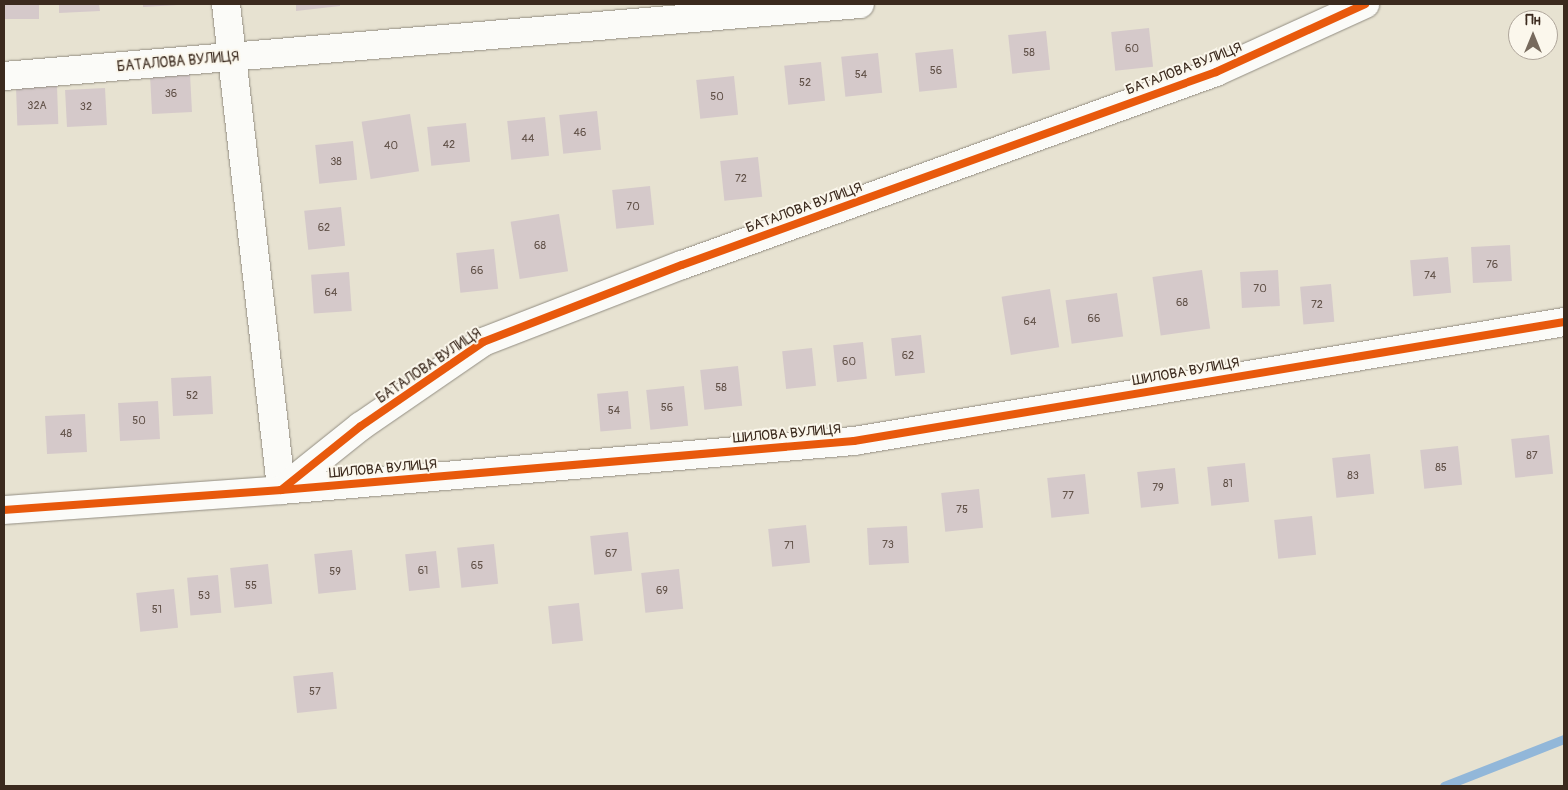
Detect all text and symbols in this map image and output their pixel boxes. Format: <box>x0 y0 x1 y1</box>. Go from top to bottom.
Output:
north arrow <box>1508 10 1558 60</box>
text: Пн <box>1525 12 1541 29</box>
street label: БАТАЛОВА ВУЛИЦЯ <box>1124 39 1244 99</box>
house number: 60 <box>1125 42 1139 56</box>
house number: 58 <box>1023 46 1035 60</box>
street label: БАТАЛОВА ВУЛИЦЯ <box>116 48 240 76</box>
house number: 56 <box>930 64 942 78</box>
house number: 54 <box>855 68 867 82</box>
house number: 52 <box>799 76 811 90</box>
house number: 36 <box>165 87 177 101</box>
house number: 50 <box>710 90 724 104</box>
house number: 32А <box>27 99 47 113</box>
house number: 32 <box>80 100 92 114</box>
house number: 46 <box>574 126 586 140</box>
house number: 44 <box>522 132 534 146</box>
house number: 42 <box>443 138 455 152</box>
house number: 40 <box>384 139 398 153</box>
house number: 38 <box>330 155 342 169</box>
house number: 72 <box>735 172 747 186</box>
street label: БАТАЛОВА ВУЛИЦЯ <box>743 179 865 237</box>
house number: 70 <box>626 200 640 214</box>
house number: 62 <box>318 221 330 235</box>
house number: 68 <box>534 239 546 253</box>
house number: 76 <box>1486 258 1498 272</box>
house number: 66 <box>471 264 483 278</box>
house number: 74 <box>1424 269 1436 283</box>
house number: 70 <box>1253 282 1267 296</box>
house number: 64 <box>325 286 337 300</box>
house number: 68 <box>1176 296 1188 310</box>
house number: 72 <box>1311 298 1323 312</box>
house number: 66 <box>1088 312 1100 326</box>
house number: 64 <box>1024 315 1036 329</box>
street label: БАТАЛОВА ВУЛИЦЯ <box>373 325 485 407</box>
house number: 62 <box>902 349 914 363</box>
street label: ШИЛОВА ВУЛИЦЯ <box>1131 354 1241 390</box>
house number: 60 <box>842 355 856 369</box>
house number: 58 <box>715 381 727 395</box>
house number: 52 <box>186 389 198 403</box>
house number: 56 <box>661 401 673 415</box>
house number: 54 <box>608 404 620 418</box>
house number: 50 <box>132 414 146 428</box>
street label: ШИЛОВА ВУЛИЦЯ <box>732 421 842 447</box>
house number: 48 <box>60 427 72 441</box>
house number: 87 <box>1526 449 1538 463</box>
street label: ШИЛОВА ВУЛИЦЯ <box>328 456 438 482</box>
house number: 85 <box>1435 461 1447 475</box>
house number: 83 <box>1347 469 1359 483</box>
house number: 81 <box>1223 477 1233 491</box>
house number: 79 <box>1152 481 1164 495</box>
house number: 77 <box>1062 489 1074 503</box>
house number: 75 <box>956 503 968 517</box>
house number: 73 <box>882 538 894 552</box>
house number: 71 <box>784 539 794 553</box>
house number: 67 <box>605 547 617 561</box>
house number: 65 <box>471 559 483 573</box>
house number: 61 <box>418 564 428 578</box>
house number: 59 <box>329 565 341 579</box>
house number: 55 <box>245 579 257 593</box>
house number: 69 <box>656 584 668 598</box>
house number: 53 <box>198 589 210 603</box>
house number: 51 <box>152 603 162 617</box>
house number: 57 <box>309 685 321 699</box>

